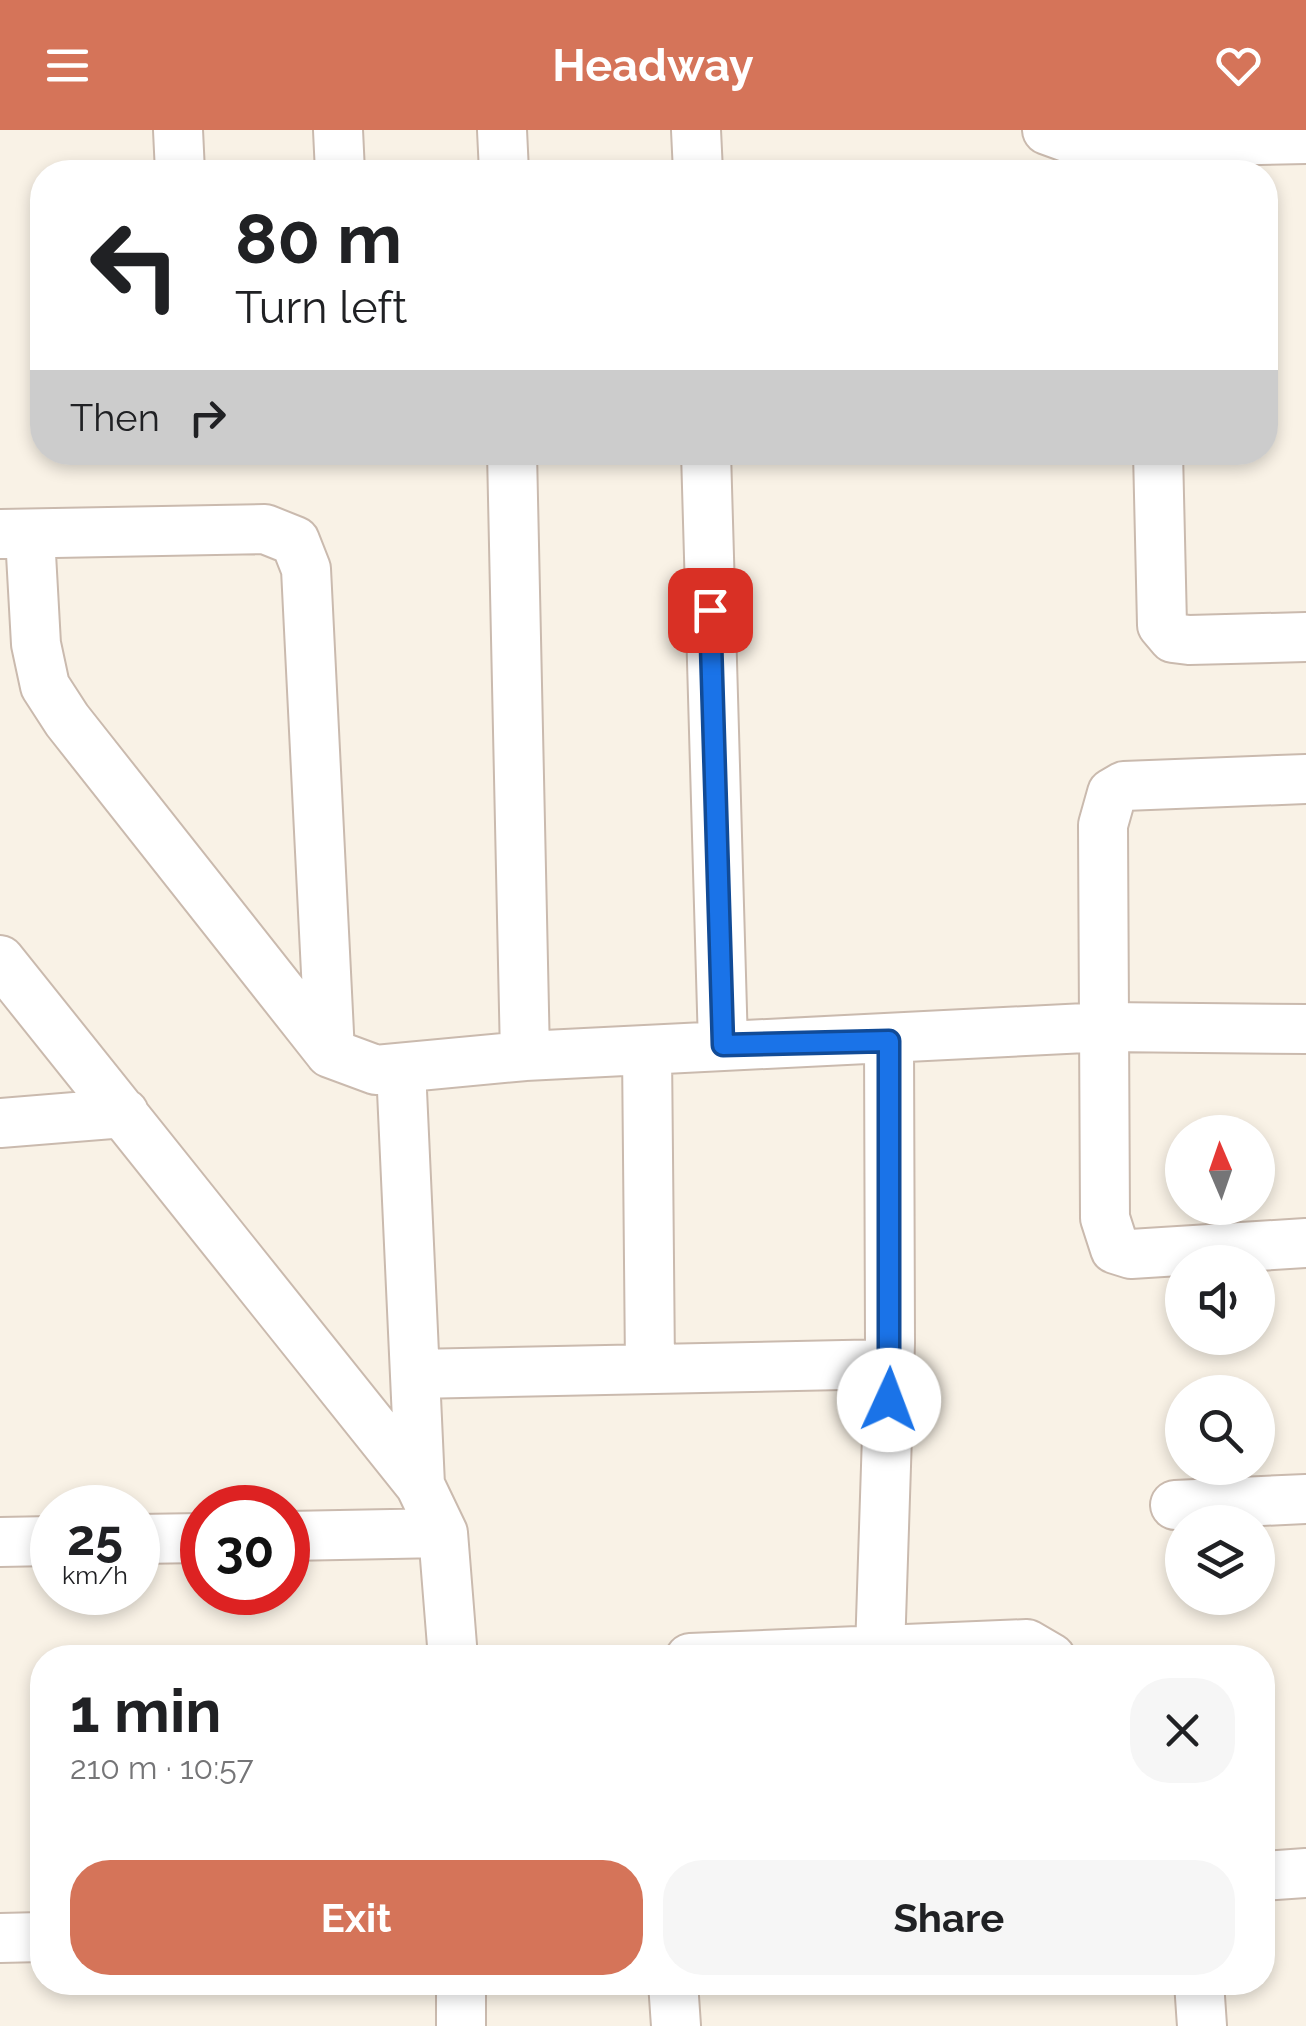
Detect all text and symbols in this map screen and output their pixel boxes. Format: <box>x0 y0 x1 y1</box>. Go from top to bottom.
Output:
icon: menu <box>40 38 95 93</box>
icon: heart <box>1211 38 1266 93</box>
text: Headway <box>552 39 754 92</box>
text: 80 m <box>235 197 402 279</box>
icon: left <box>70 200 200 330</box>
text: Turn left <box>235 281 407 334</box>
icon: right <box>180 390 235 445</box>
text: Then <box>70 395 160 440</box>
pin <box>668 568 753 653</box>
icon: arrive <box>683 583 738 638</box>
north arrow <box>1165 1115 1275 1225</box>
map controls <box>1165 1115 1275 1615</box>
button: sound <box>1165 1245 1275 1355</box>
position arrow <box>837 1348 941 1452</box>
button: search <box>1165 1375 1275 1485</box>
speed limit sign: 30 <box>180 1485 310 1615</box>
button: layers <box>1165 1505 1275 1615</box>
text: 25 <box>67 1508 123 1567</box>
text: km/h <box>62 1560 128 1590</box>
text: 1 min <box>70 1676 221 1746</box>
button: close <box>1130 1678 1235 1783</box>
text: 210 m · 10:57 <box>70 1749 254 1786</box>
button: Exit <box>70 1860 643 1975</box>
button: Share <box>663 1860 1235 1975</box>

